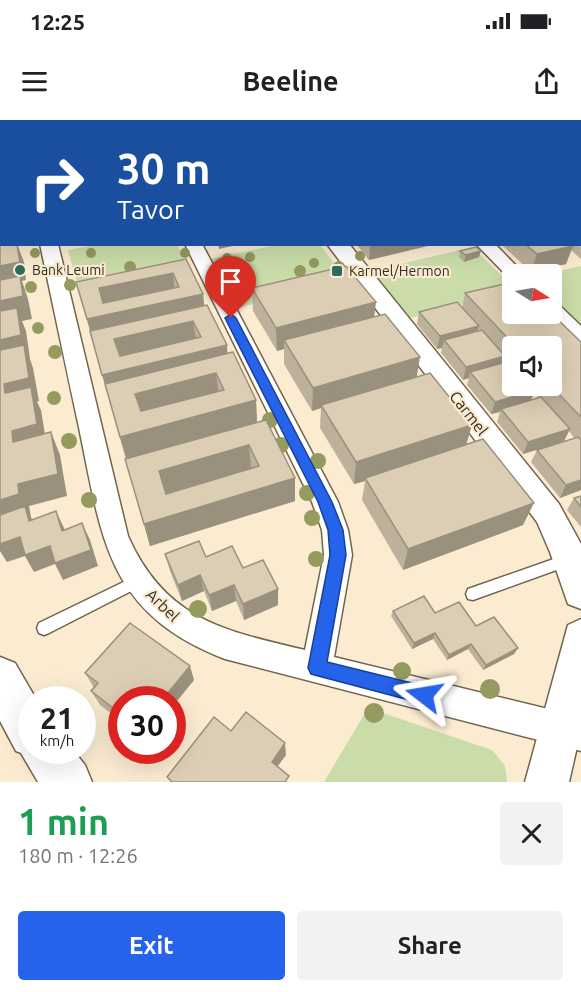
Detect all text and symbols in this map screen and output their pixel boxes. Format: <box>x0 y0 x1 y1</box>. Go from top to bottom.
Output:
text: 12:25 <box>30 9 85 34</box>
icon: menu <box>18 65 51 98</box>
icon: share <box>530 65 563 98</box>
text: Beeline <box>242 66 339 96</box>
icon: right <box>18 144 96 222</box>
text: 30 m <box>117 145 211 192</box>
text: Tavor <box>117 194 184 224</box>
pin <box>205 256 256 318</box>
place label: Bank Leumi <box>32 262 105 278</box>
marker: Bank Leumi <box>13 263 27 277</box>
place label: Karmel/Hermon <box>349 263 450 279</box>
marker: Karmel/Hermon <box>330 264 344 278</box>
north arrow <box>502 264 562 324</box>
map controls <box>502 264 562 396</box>
icon: arrive <box>214 265 247 298</box>
button: sound <box>502 336 562 396</box>
street label: Carmel <box>446 387 492 439</box>
street label: Arbel <box>143 585 183 625</box>
position arrow <box>392 663 456 727</box>
speed limit sign: 30 <box>108 686 186 764</box>
text: 21 <box>40 701 74 735</box>
text: km/h <box>40 732 74 749</box>
text: 1 min <box>18 801 109 842</box>
button: close <box>500 802 563 865</box>
text: 180 m · 12:26 <box>18 844 138 867</box>
button: Exit <box>18 911 285 980</box>
button: Share <box>297 911 563 980</box>

